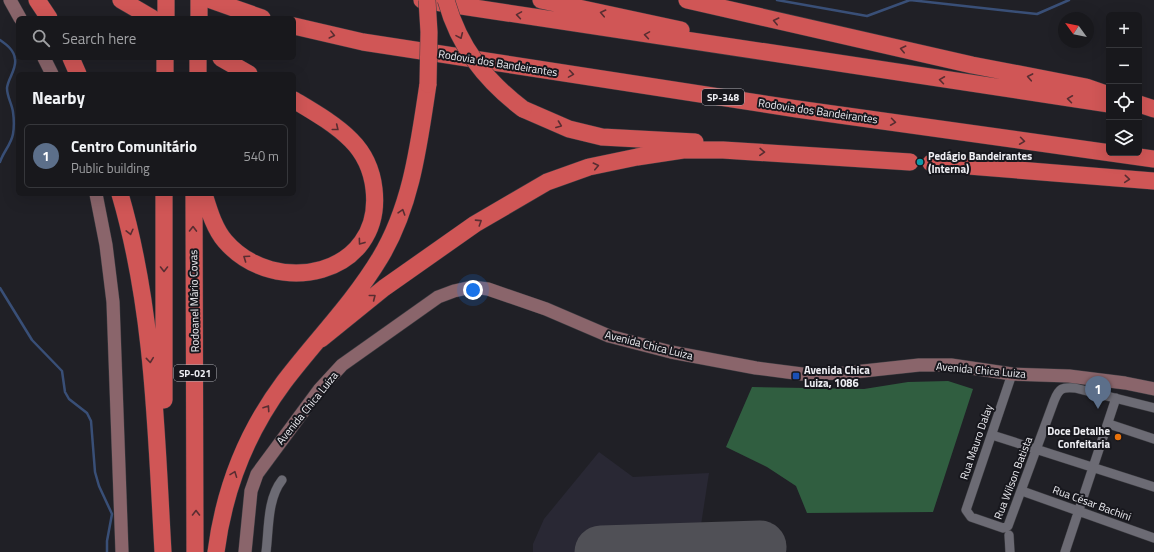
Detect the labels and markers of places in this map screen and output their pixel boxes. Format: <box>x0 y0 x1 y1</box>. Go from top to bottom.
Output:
place label: Pedágio Bandeirantes (Interna) <box>928 148 1032 177</box>
marker: Pedágio Bandeirantes (Interna) <box>915 157 925 167</box>
place label: Avenida Chica Luiza, 1086 <box>804 362 870 391</box>
marker: Avenida Chica Luiza, 1086 <box>791 371 801 381</box>
pin: 1 <box>1085 376 1111 409</box>
place label: Doce Detalhe Confeitaria <box>1047 423 1110 452</box>
marker: Doce Detalhe Confeitaria <box>1113 432 1123 442</box>

